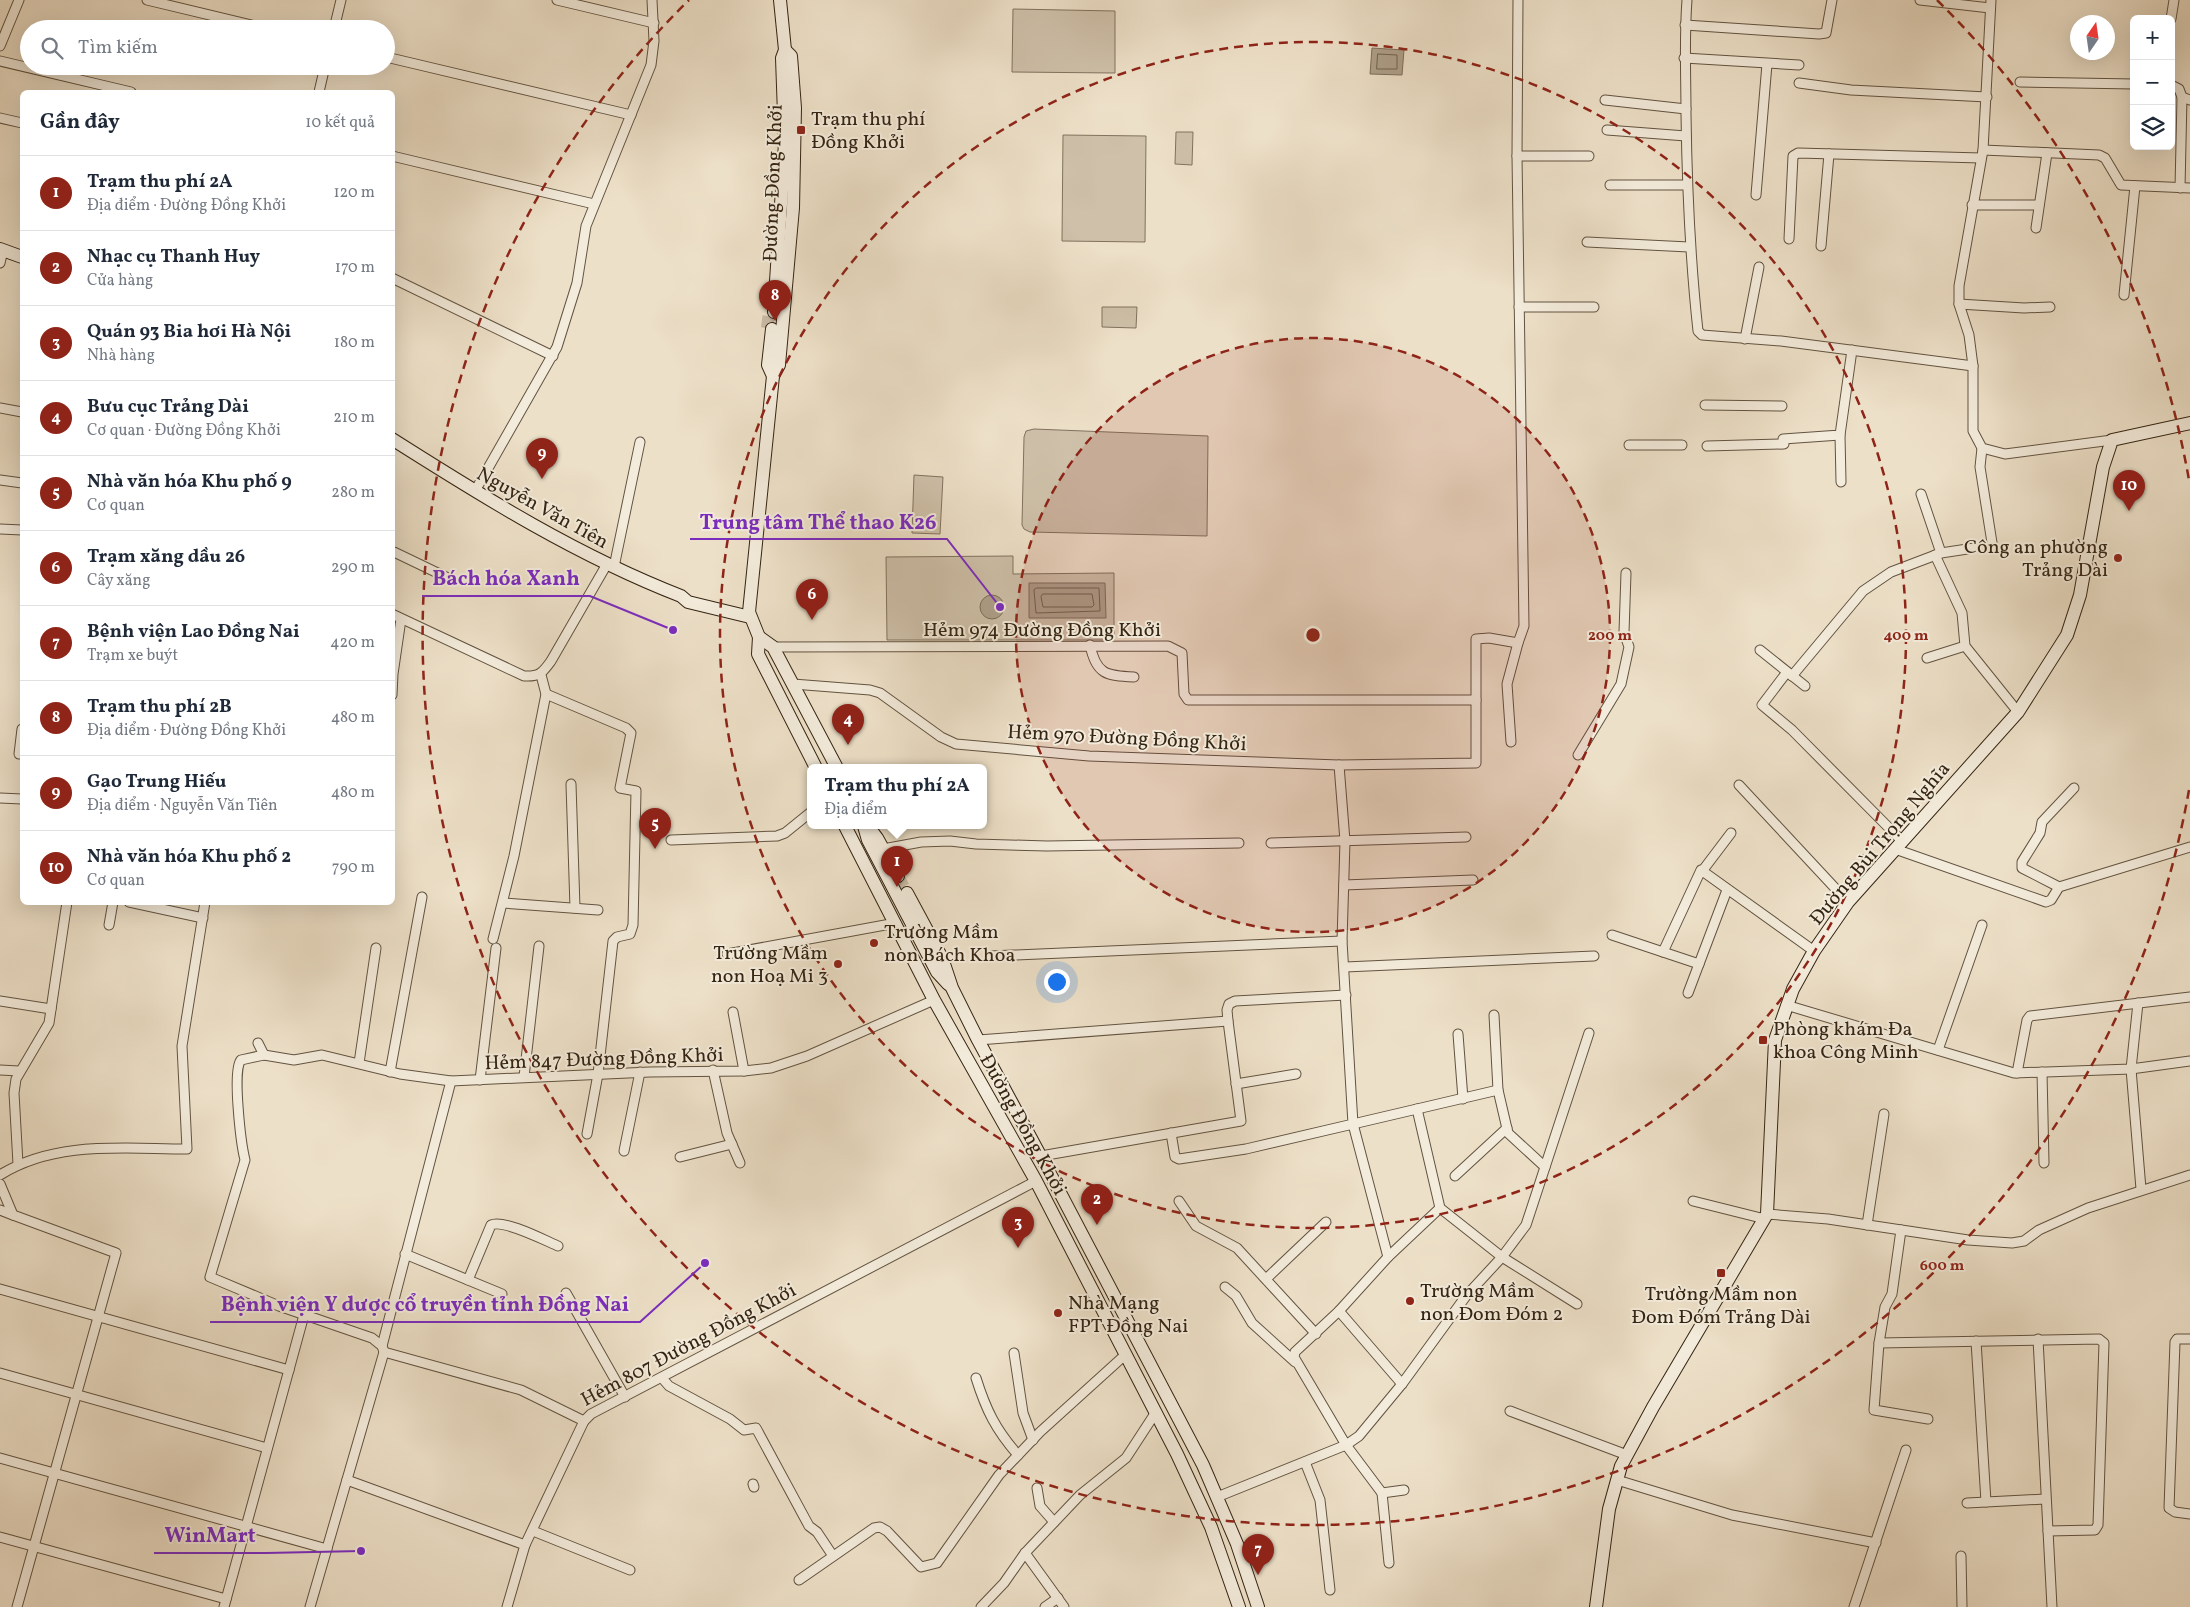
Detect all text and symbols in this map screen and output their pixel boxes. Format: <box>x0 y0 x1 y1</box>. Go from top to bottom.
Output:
north arrow <box>2070 15 2115 60</box>
map controls <box>2130 15 2175 150</box>
button: + <box>2130 15 2175 60</box>
search box <box>20 20 395 75</box>
icon: search <box>38 34 66 62</box>
text: Tìm kiếm <box>78 35 158 61</box>
button: − <box>2130 60 2175 105</box>
street label: Đường Đồng Khởi <box>757 104 791 262</box>
button: layers <box>2130 105 2175 150</box>
place label: Trạm thu phí Đồng Khởi <box>811 106 925 157</box>
text: Gần đây <box>40 108 120 137</box>
text: 10 kết quả <box>305 112 375 134</box>
marker: Trạm thu phí Đồng Khởi <box>795 124 807 136</box>
text: Trạm thu phí 2A <box>87 169 233 195</box>
text: 1 <box>53 182 59 204</box>
text: 120 m <box>333 182 375 204</box>
text: Địa điểm · Đường Đồng Khởi <box>87 195 286 217</box>
text: Nhạc cụ Thanh Huy <box>87 244 260 270</box>
text: 2 <box>52 257 60 279</box>
text: 170 m <box>335 257 375 279</box>
text: Cửa hàng <box>87 270 153 292</box>
pin: 8 <box>759 280 791 321</box>
text: Quán 93 Bia hơi Hà Nội <box>87 319 291 345</box>
text: 3 <box>52 332 60 354</box>
text: 180 m <box>334 332 375 354</box>
text: Nhà hàng <box>87 345 155 367</box>
text: Bưu cục Trảng Dài <box>87 394 249 420</box>
text: 4 <box>51 407 61 429</box>
text: 210 m <box>333 407 375 429</box>
text: Cơ quan · Đường Đồng Khởi <box>87 420 281 442</box>
pin: 9 <box>526 438 558 479</box>
street label: Nguyễn Văn Tiên <box>471 461 613 557</box>
text: Nhà văn hóa Khu phố 9 <box>87 469 292 495</box>
pin: 10 <box>2113 470 2145 511</box>
text: 5 <box>52 482 60 504</box>
text: 280 m <box>331 482 375 504</box>
text: Cơ quan <box>87 495 145 517</box>
callout: Trung tâm Thể thao K26 <box>690 503 947 539</box>
text: Trung tâm Thể thao K26 <box>700 509 936 538</box>
place label: Công an phường Trảng Dài <box>1964 534 2108 585</box>
text: Trạm xăng dầu 26 <box>87 544 245 570</box>
marker: Công an phường Trảng Dài <box>2112 552 2124 564</box>
text: 6 <box>52 557 60 579</box>
text: 290 m <box>331 557 375 579</box>
callout: Bách hóa Xanh <box>422 560 590 596</box>
text: Bách hóa Xanh <box>432 565 580 594</box>
text: Cây xăng <box>87 570 150 592</box>
pin: 6 <box>796 579 828 620</box>
street label: Hẻm 974 Đường Đồng Khởi <box>923 617 1161 645</box>
text: Bệnh viện Lao Đồng Nai <box>87 619 300 645</box>
centre of rings <box>1304 626 1322 644</box>
text: 200 m <box>1588 626 1632 647</box>
text: 400 m <box>1884 626 1929 647</box>
text: 7 <box>52 632 60 654</box>
text: 420 m <box>330 632 375 654</box>
text: Trạm xe buýt <box>87 645 178 667</box>
text: Trạm thu phí 2B <box>87 694 232 720</box>
pin: 4 <box>832 704 864 745</box>
text: 8 <box>52 707 60 729</box>
text: 480 m <box>331 707 375 729</box>
street label: Hẻm 970 Đường Đồng Khởi <box>1007 719 1247 759</box>
text: Địa điểm · Đường Đồng Khởi <box>87 720 286 742</box>
street label: Đường Bùi Trọng Nghĩa <box>1804 756 1957 932</box>
popup <box>807 764 987 829</box>
text: Gạo Trung Hiếu <box>87 769 226 795</box>
text: Trạm thu phí 2A <box>824 773 970 799</box>
text: 9 <box>52 782 60 804</box>
text: 480 m <box>331 782 375 804</box>
text: Địa điểm · Nguyễn Văn Tiên <box>87 795 278 817</box>
text: Địa điểm <box>824 799 887 821</box>
pin: 5 <box>639 808 671 849</box>
text: Nhà văn hóa Khu phố 2 <box>87 844 291 870</box>
pin: 1 <box>881 846 913 887</box>
text: 10 <box>48 857 64 879</box>
text: 790 m <box>332 857 375 879</box>
text: Cơ quan <box>87 870 145 892</box>
place label: Trường Mầm non Bách Khoa <box>884 919 1015 970</box>
marker: Trường Mầm non Bách Khoa <box>868 937 880 949</box>
place label: Trường Mầm non Hoạ Mi 3 <box>711 940 828 991</box>
marker: Trường Mầm non Hoạ Mi 3 <box>832 958 844 970</box>
your location <box>1044 969 1070 995</box>
place label: Phòng khám Đa khoa Công Minh <box>1773 1016 1919 1067</box>
marker: Phòng khám Đa khoa Công Minh <box>1757 1034 1769 1046</box>
street label: Hẻm 847 Đường Đồng Khởi <box>484 1042 724 1078</box>
street label: Đường Đồng Khởi <box>972 1049 1073 1201</box>
pin: 2 <box>1081 1184 1113 1225</box>
pin: 3 <box>1002 1207 1034 1248</box>
text: 600 m <box>1920 1256 1965 1277</box>
marker: Trường Mầm non Đom Đóm Trảng Dài <box>1715 1267 1727 1279</box>
street label: Hẻm 807 Đường Đồng Khởi <box>576 1277 801 1414</box>
place label: Trường Mầm non Đom Đóm 2 <box>1420 1278 1563 1329</box>
place label: Trường Mầm non Đom Đóm Trảng Dài <box>1631 1281 1811 1332</box>
callout: Bệnh viện Y dược cổ truyền tỉnh Đồng Nai <box>210 1286 640 1322</box>
place label: Nhà Mạng FPT Đồng Nai <box>1068 1290 1188 1341</box>
text: Bệnh viện Y dược cổ truyền tỉnh Đồng Nai <box>221 1291 629 1320</box>
marker: Trường Mầm non Đom Đóm 2 <box>1404 1295 1416 1307</box>
marker: Nhà Mạng FPT Đồng Nai <box>1052 1307 1064 1319</box>
callout: WinMart <box>154 1517 266 1553</box>
text: WinMart <box>164 1522 256 1551</box>
pin: 7 <box>1242 1534 1274 1575</box>

